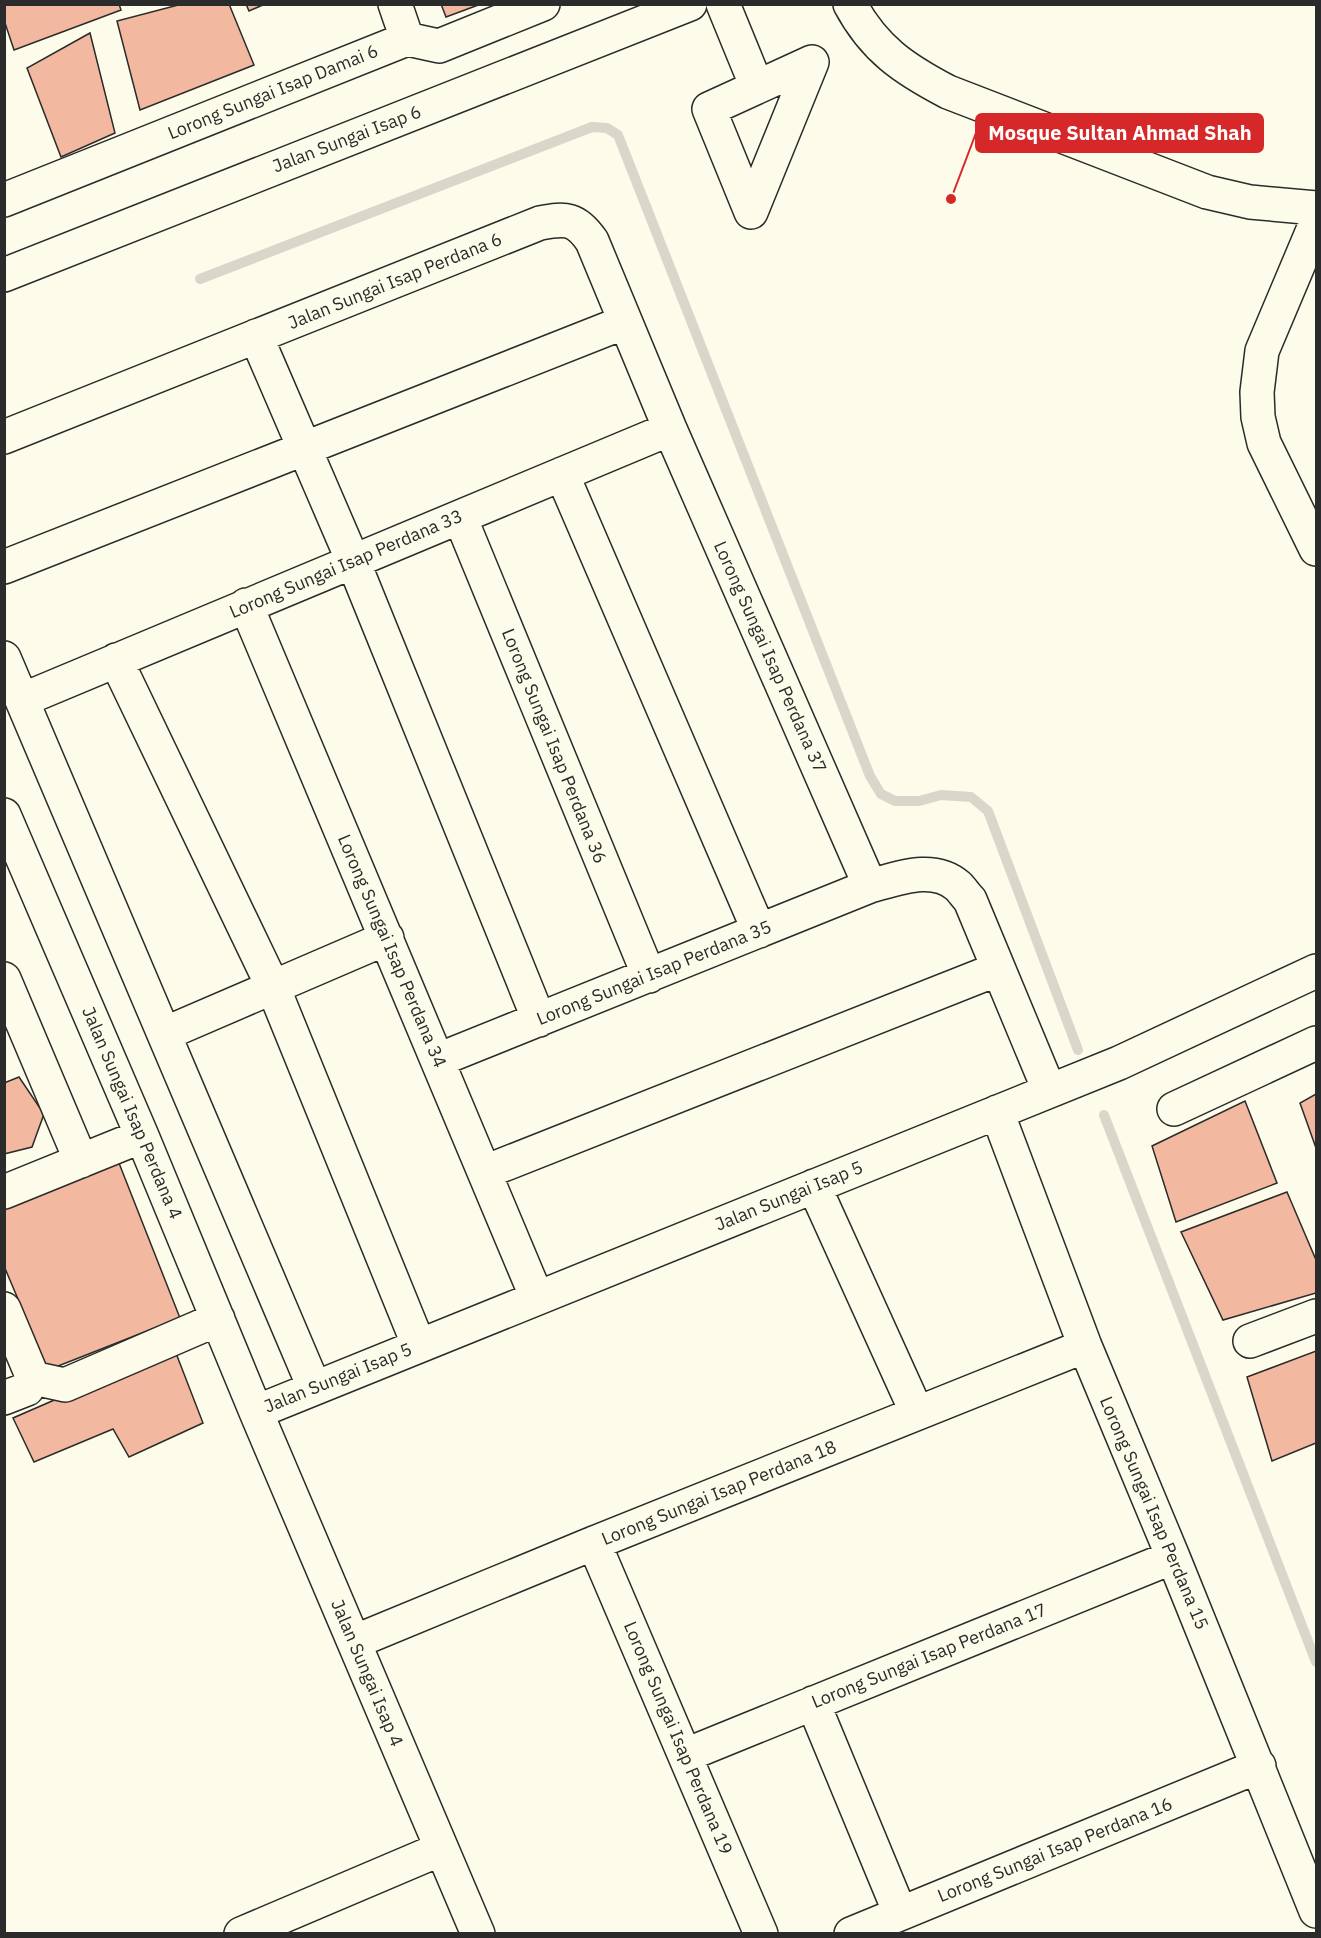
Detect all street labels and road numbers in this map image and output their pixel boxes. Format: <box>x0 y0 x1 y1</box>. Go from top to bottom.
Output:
street label: Lorong Sungai Isap Damai 6 <box>164 39 381 144</box>
street label: Jalan Sungai Isap 6 <box>269 100 424 178</box>
street label: Jalan Sungai Isap Perdana 6 <box>285 227 505 334</box>
street label: Lorong Sungai Isap Perdana 33 <box>226 504 466 623</box>
street label: Lorong Sungai Isap Perdana 37 <box>709 537 832 776</box>
street label: Lorong Sungai Isap Perdana 36 <box>497 625 612 867</box>
street label: Lorong Sungai Isap Perdana 34 <box>333 831 452 1071</box>
street label: Lorong Sungai Isap Perdana 35 <box>533 915 775 1030</box>
street label: Jalan Sungai Isap Perdana 4 <box>77 1003 188 1223</box>
street label: Jalan Sungai Isap 5 <box>711 1155 866 1236</box>
street label: Jalan Sungai Isap 5 <box>260 1337 415 1418</box>
street label: Lorong Sungai Isap Perdana 15 <box>1095 1393 1214 1633</box>
street label: Lorong Sungai Isap Perdana 18 <box>598 1435 840 1550</box>
street label: Jalan Sungai Isap 4 <box>326 1596 409 1750</box>
street label: Lorong Sungai Isap Perdana 17 <box>808 1598 1050 1713</box>
street label: Lorong Sungai Isap Perdana 19 <box>619 1618 738 1858</box>
street label: Lorong Sungai Isap Perdana 16 <box>934 1792 1176 1907</box>

